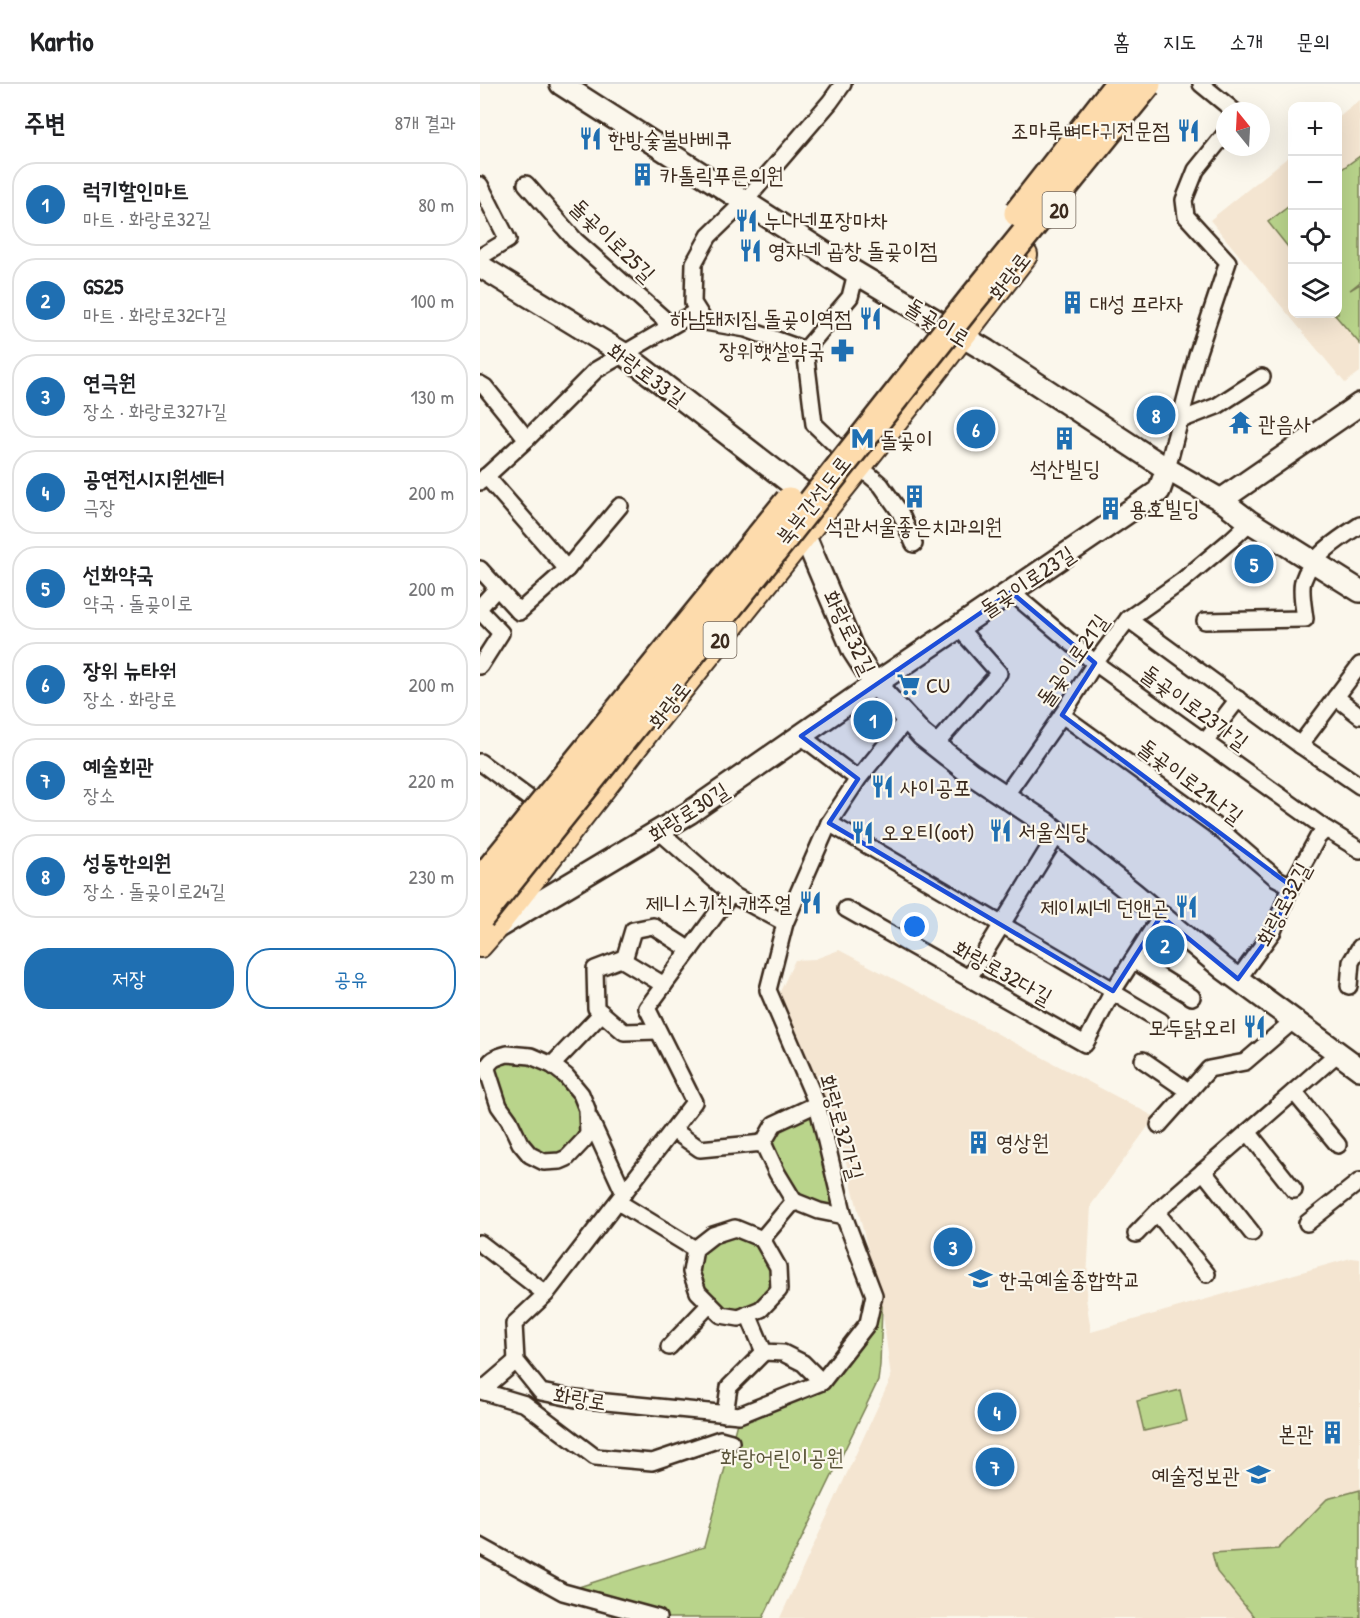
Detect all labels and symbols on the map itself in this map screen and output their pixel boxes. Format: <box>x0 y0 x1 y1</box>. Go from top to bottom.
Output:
north arrow <box>1216 102 1270 156</box>
place label: 조마루뼈다귀전문점 <box>1011 115 1170 145</box>
restaurant icon: 조마루뼈다귀전문점 <box>1175 117 1201 143</box>
place label: 한방숯불바베큐 <box>608 124 732 154</box>
restaurant icon: 한방숯불바베큐 <box>577 126 603 152</box>
place label: 카톨릭푸른의원 <box>660 160 784 190</box>
building icon: 카톨릭푸른의원 <box>629 162 655 188</box>
street label: 돌곶이로25길 <box>564 192 663 289</box>
road number: 20 <box>1042 192 1076 228</box>
place label: 누나네포장마차 <box>764 205 888 235</box>
restaurant icon: 누나네포장마차 <box>733 207 759 233</box>
place label: 영자네 곱창 돌곶이점 <box>768 235 937 265</box>
restaurant icon: 영자네 곱창 돌곶이점 <box>737 237 763 263</box>
street label: 화랑로 <box>981 246 1037 306</box>
place label: 대성 프라자 <box>1090 288 1184 318</box>
building icon: 대성 프라자 <box>1059 290 1085 316</box>
street label: 돌곶이로 <box>900 291 976 353</box>
place label: 하남돼지집 돌곶이역점 <box>670 303 852 333</box>
restaurant icon: 하남돼지집 돌곶이역점 <box>857 305 883 331</box>
street label: 화랑로33길 <box>602 335 693 413</box>
place label: 장위햇살약국 <box>719 335 825 365</box>
pharmacy icon: 장위햇살약국 <box>830 337 856 363</box>
pin: 8 <box>1136 392 1176 438</box>
pin: 6 <box>956 406 996 452</box>
place label: 관음사 <box>1258 408 1311 438</box>
temple icon: 관음사 <box>1227 410 1253 436</box>
place label: 돌곶이 <box>880 424 933 454</box>
metro station icon: 돌곶이 <box>849 426 875 452</box>
building icon: 석산빌딩 <box>1052 426 1078 452</box>
street label: 북부간선도로 <box>768 449 858 551</box>
place label: 석산빌딩 <box>1030 453 1100 483</box>
building icon: 석관서울좋은치과의원 <box>901 484 927 510</box>
place label: 용호빌딩 <box>1129 493 1200 523</box>
building icon: 용호빌딩 <box>1098 495 1124 521</box>
place label: 석관서울좋은치과의원 <box>825 511 1003 541</box>
street label: 돌곶이로23길 <box>974 538 1081 624</box>
pin: 5 <box>1234 542 1274 586</box>
street label: 화랑로32길 <box>817 585 884 680</box>
street label: 돌곶이로21길 <box>1029 607 1115 712</box>
road number: 20 <box>704 622 736 658</box>
street label: 돌곶이로23가길 <box>1135 658 1255 756</box>
place label: CU <box>926 670 950 700</box>
supermarket icon: CU <box>895 672 921 698</box>
street label: 화랑로 <box>641 675 697 735</box>
pin: 1 <box>854 698 892 742</box>
street label: 돌곶이로21나길 <box>1132 732 1250 831</box>
place label: 사이공포 <box>900 772 971 802</box>
restaurant icon: 사이공포 <box>869 774 895 800</box>
street label: 화랑로30길 <box>642 775 734 849</box>
place label: 서울식당 <box>1018 816 1089 846</box>
place label: 오오티(oot) <box>881 817 975 847</box>
restaurant icon: 서울식당 <box>987 818 1013 844</box>
restaurant icon: 오오티(oot) <box>850 819 876 845</box>
street label: 화랑로32길 <box>1248 857 1318 951</box>
place label: 제니스키친 캐주얼 <box>645 888 792 918</box>
restaurant icon: 제니스키친 캐주얼 <box>797 890 823 916</box>
place label: 제이씨네 던앤곤 <box>1040 892 1169 922</box>
restaurant icon: 제이씨네 던앤곤 <box>1174 894 1200 920</box>
your location <box>900 912 929 941</box>
pin: 2 <box>1146 922 1184 968</box>
street label: 화랑로32다길 <box>948 933 1058 1012</box>
place label: 모두닭오리 <box>1148 1012 1237 1042</box>
restaurant icon: 모두닭오리 <box>1242 1014 1268 1040</box>
street label: 화랑로32가길 <box>813 1071 871 1184</box>
place label: 영상원 <box>996 1127 1049 1157</box>
building icon: 영상원 <box>965 1129 991 1155</box>
pin: 3 <box>934 1224 972 1270</box>
place label: 한국예술종합학교 <box>999 1264 1141 1294</box>
school or university icon: 한국예술종합학교 <box>968 1266 994 1292</box>
street label: 화랑로 <box>551 1379 609 1417</box>
pin: 4 <box>978 1390 1016 1434</box>
place label: 본관 <box>1279 1418 1314 1448</box>
building icon: 본관 <box>1319 1420 1345 1446</box>
park label: 화랑어린이공원 <box>720 1442 844 1472</box>
pin: 7 <box>976 1444 1014 1490</box>
place label: 예술정보관 <box>1151 1460 1240 1490</box>
school or university icon: 예술정보관 <box>1245 1462 1271 1488</box>

